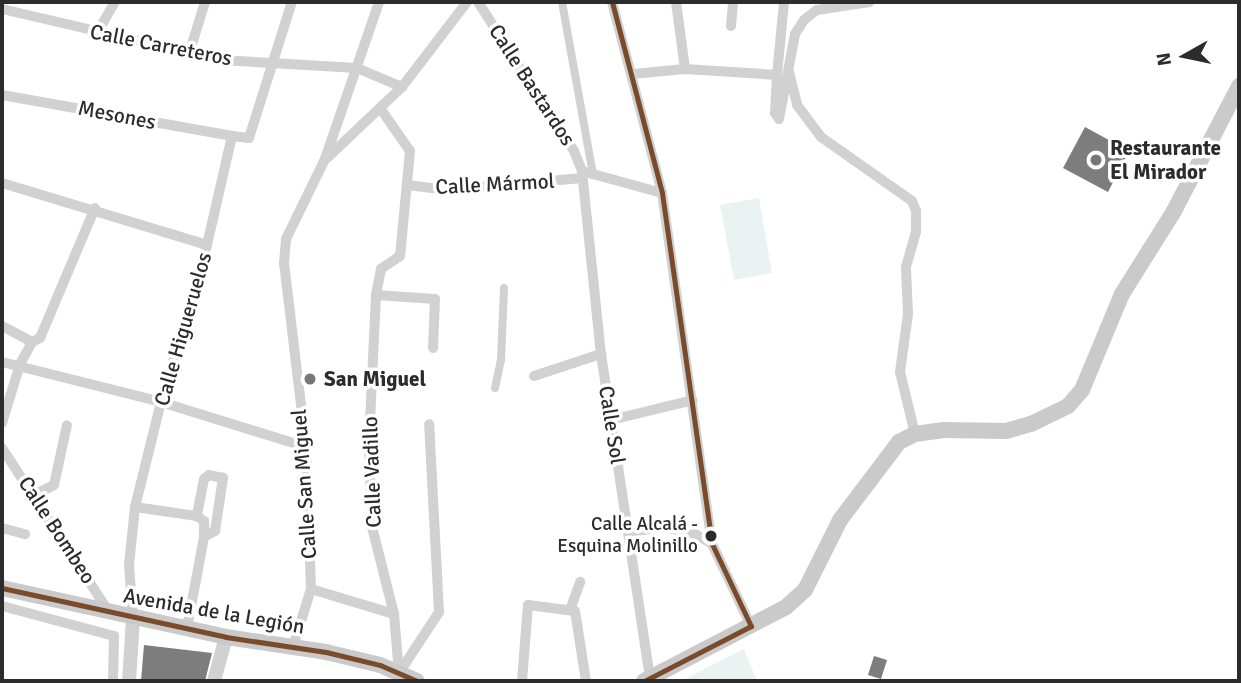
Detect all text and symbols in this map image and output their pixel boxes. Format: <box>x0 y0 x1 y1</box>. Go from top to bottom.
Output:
street label: Calle Carreteros <box>88 19 234 71</box>
street label: Calle Bastardos <box>483 20 581 150</box>
north arrow <box>1150 21 1220 91</box>
text: N <box>1151 51 1177 68</box>
street label: Mesones <box>76 95 158 135</box>
place label: Restaurante El Mirador <box>1110 135 1221 185</box>
marker: Restaurante El Mirador <box>1088 152 1104 168</box>
street label: Calle Mármol <box>435 168 555 200</box>
street label: Calle Higueruelos <box>149 249 217 409</box>
place label: San Miguel <box>324 366 426 392</box>
marker: San Miguel <box>302 371 318 387</box>
street label: Calle Sol <box>593 384 631 466</box>
street label: Calle San Miguel <box>286 408 322 560</box>
street label: Calle Vadillo <box>357 416 387 528</box>
street label: Calle Bombeo <box>13 472 101 588</box>
place label: Calle Alcalá - Esquina Molinillo <box>557 514 698 558</box>
marker: Calle Alcalá - Esquina Molinillo <box>704 529 718 543</box>
street label: Avenida de la Legión <box>121 583 307 639</box>

